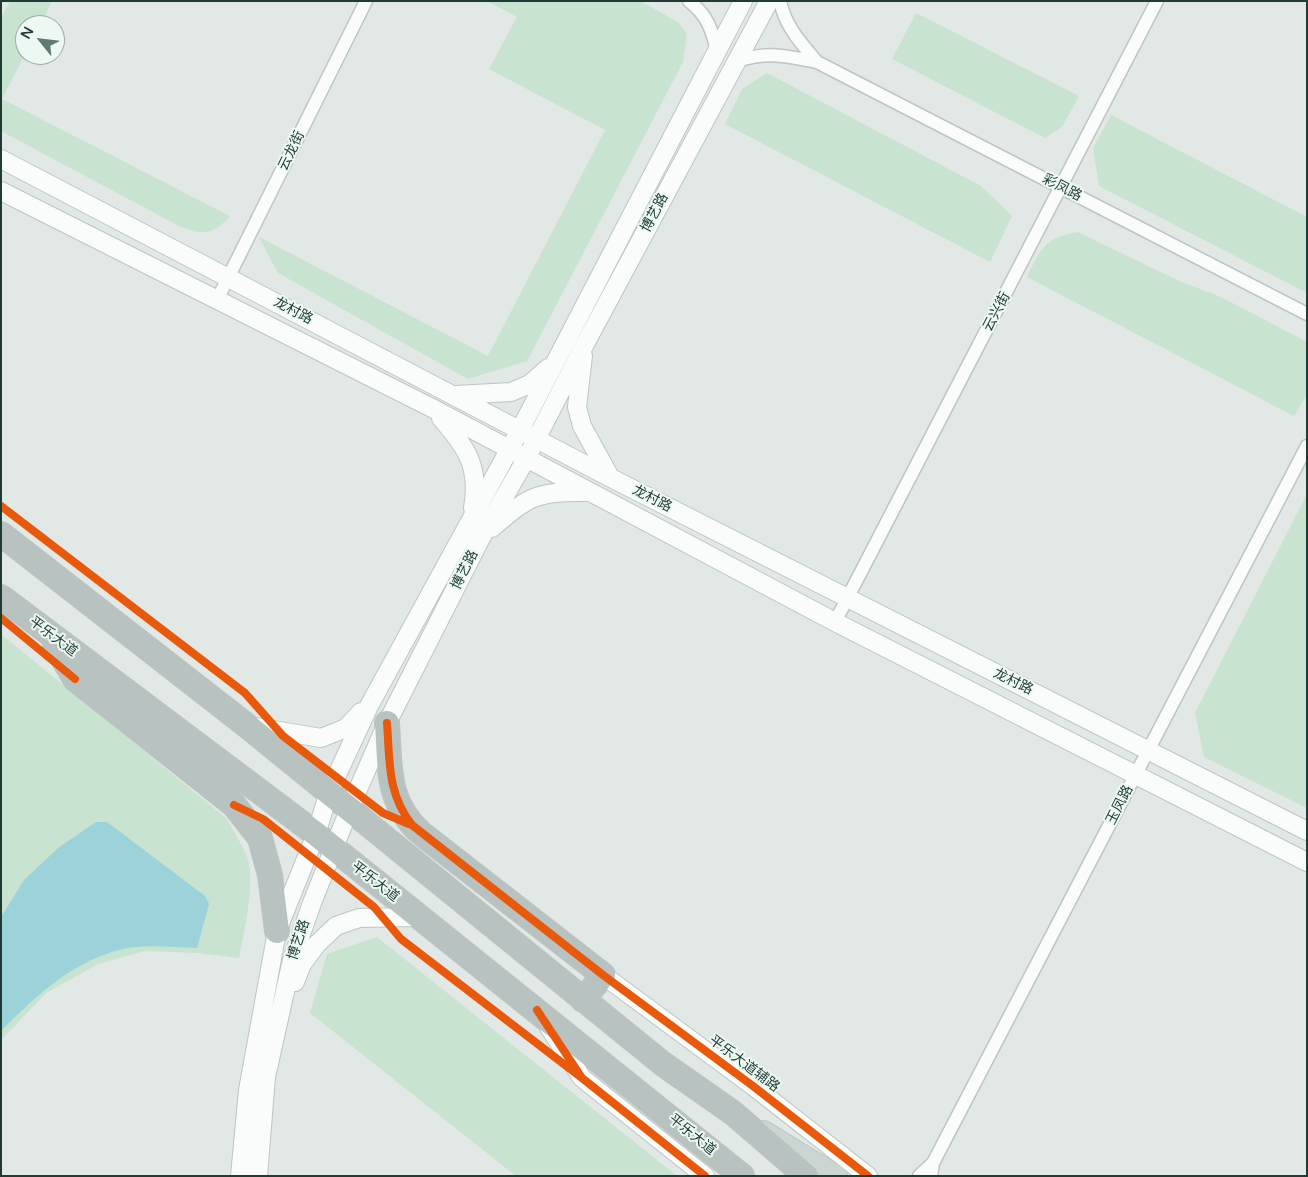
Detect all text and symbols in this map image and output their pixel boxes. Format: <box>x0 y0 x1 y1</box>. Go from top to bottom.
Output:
north arrow <box>15 15 65 65</box>
text: N <box>17 24 37 42</box>
street label: 云龙街 <box>275 128 309 174</box>
street label: 彩凤路 <box>1039 171 1085 205</box>
street label: 博艺路 <box>638 191 672 235</box>
street label: 云兴街 <box>980 290 1014 334</box>
street label: 龙村路 <box>271 294 315 328</box>
street label: 龙村路 <box>629 482 675 516</box>
street label: 博艺路 <box>448 547 482 593</box>
street label: 平乐大道 <box>26 613 80 661</box>
street label: 龙村路 <box>990 665 1036 699</box>
street label: 玉凤路 <box>1103 782 1137 828</box>
street label: 平乐大道 <box>348 858 402 906</box>
street label: 博艺路 <box>285 917 313 963</box>
street label: 平乐大道辅路 <box>705 1032 783 1096</box>
street label: 平乐大道 <box>665 1111 719 1159</box>

